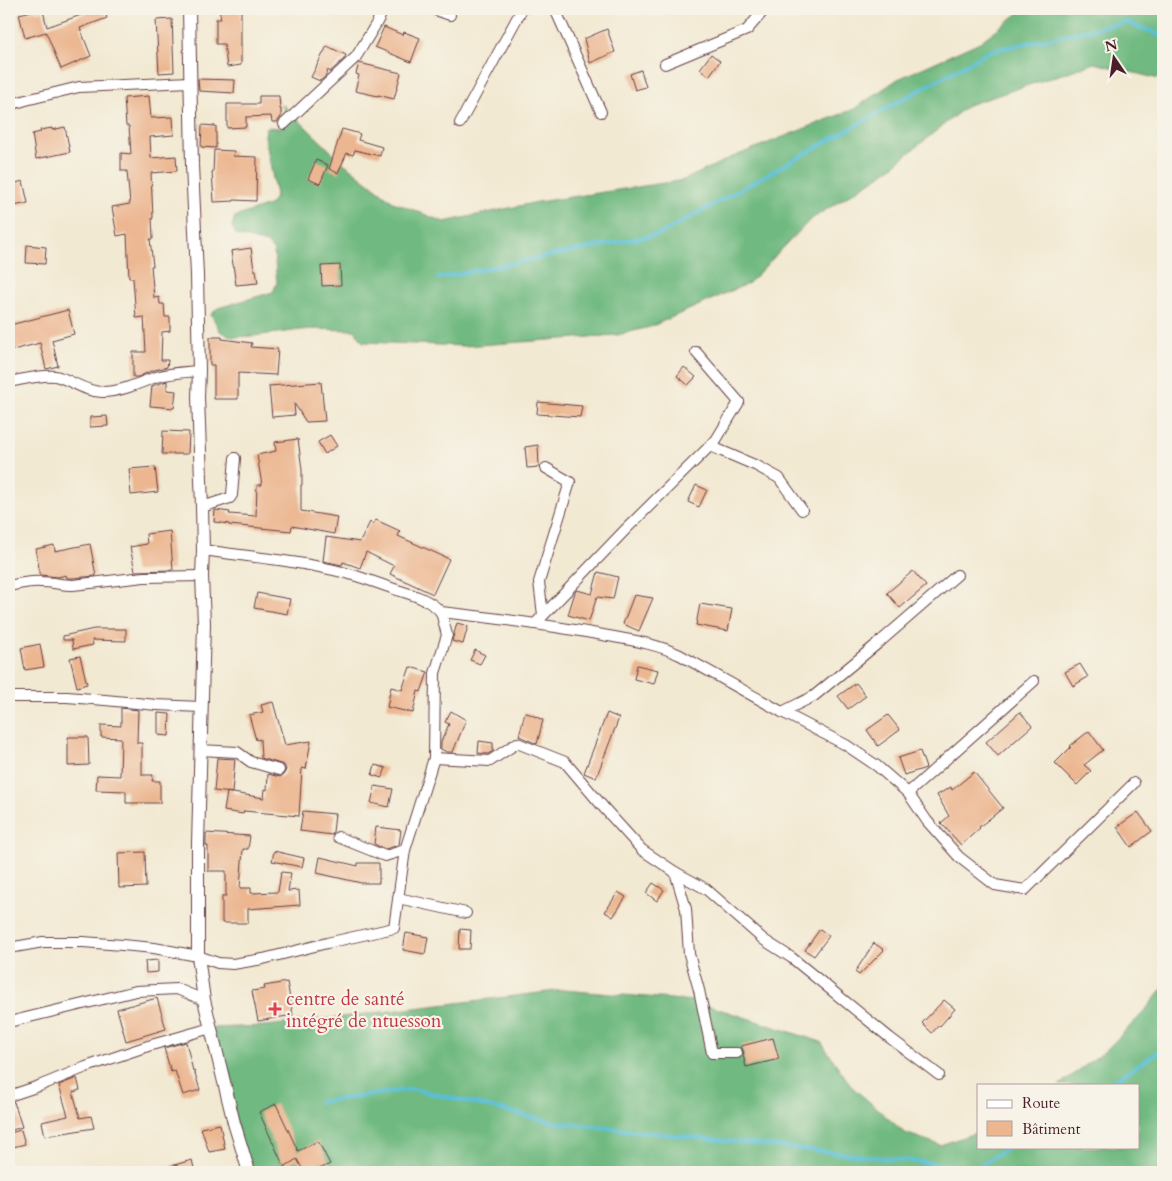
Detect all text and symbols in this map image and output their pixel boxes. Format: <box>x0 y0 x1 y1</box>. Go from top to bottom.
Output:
north arrow <box>1090 32 1140 82</box>
text: N <box>1103 35 1119 56</box>
place label: centre de santé intégré de ntuesson <box>286 986 442 1034</box>
marker: centre de santé intégré de ntuesson <box>268 1002 282 1016</box>
legend <box>977 1084 1140 1148</box>
text: Route <box>1022 1093 1060 1113</box>
text: Bâtiment <box>1022 1119 1081 1139</box>

